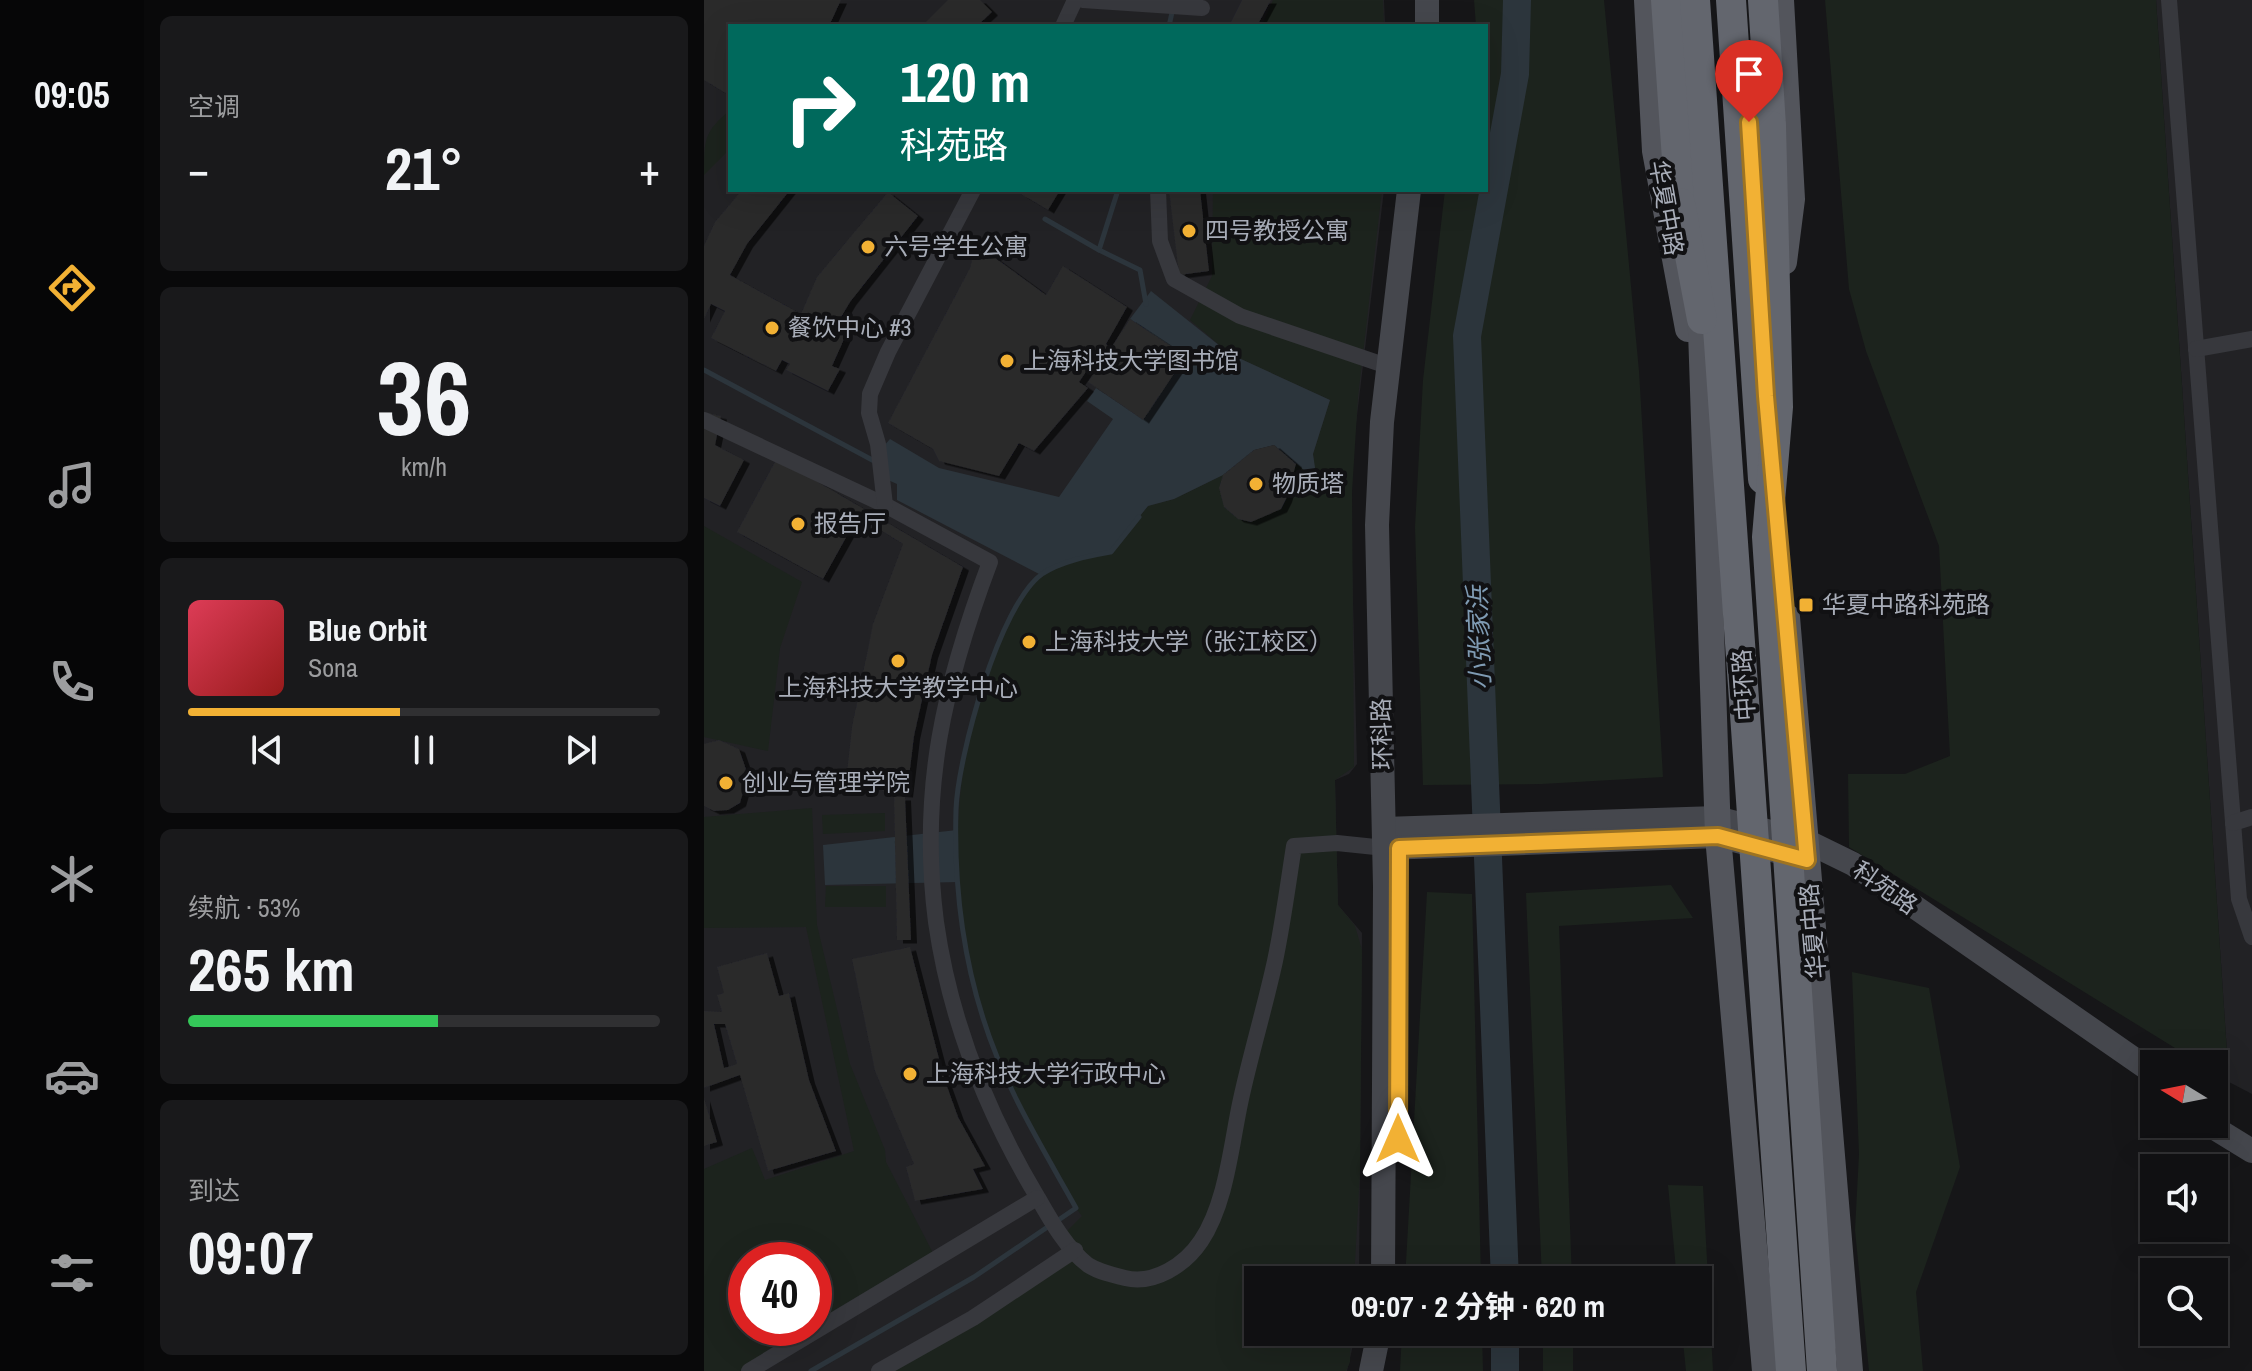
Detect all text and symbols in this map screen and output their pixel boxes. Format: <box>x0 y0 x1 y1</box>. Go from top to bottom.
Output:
pin <box>1715 40 1783 122</box>
text: 120 m <box>900 44 1030 119</box>
icon: arrive <box>1727 52 1771 96</box>
icon: right <box>768 56 872 160</box>
text: 09:05 <box>34 71 110 119</box>
text: 空调 <box>188 89 240 124</box>
text: 科苑路 <box>900 121 1008 169</box>
text: 21° <box>385 128 463 209</box>
text: − <box>188 139 209 199</box>
text: + <box>639 139 660 199</box>
street label: 华夏中路 <box>1643 158 1691 258</box>
place label: 四号教授公寓 <box>1205 214 1349 246</box>
marker: 四号教授公寓 <box>1180 222 1198 240</box>
place label: 六号学生公寓 <box>884 230 1028 262</box>
marker: 六号学生公寓 <box>859 238 877 256</box>
icon: directions <box>44 260 100 316</box>
place label: 餐饮中心 #3 <box>788 311 911 343</box>
marker: 餐饮中心 #3 <box>763 319 781 337</box>
text: 36 <box>377 327 471 467</box>
place label: 上海科技大学图书馆 <box>1023 344 1239 376</box>
marker: 上海科技大学图书馆 <box>998 352 1016 370</box>
text: km/h <box>401 449 447 484</box>
icon: music <box>44 457 100 513</box>
place label: 物质塔 <box>1272 467 1344 499</box>
marker: 物质塔 <box>1247 475 1265 493</box>
place label: 报告厅 <box>814 507 886 539</box>
marker: 报告厅 <box>789 515 807 533</box>
water label: 小张家浜 <box>1459 583 1498 691</box>
place label: 华夏中路科苑路 <box>1822 588 1990 620</box>
marker: 华夏中路科苑路 <box>1797 596 1815 614</box>
text: Blue Orbit <box>308 610 427 650</box>
place label: 上海科技大学（张江校区） <box>1045 625 1333 657</box>
marker: 上海科技大学（张江校区） <box>1020 633 1038 651</box>
street label: 中环路 <box>1725 648 1761 722</box>
text: Sona <box>308 650 358 685</box>
marker: 上海科技大学教学中心 <box>889 652 907 670</box>
icon: phone <box>44 654 100 710</box>
place label: 上海科技大学教学中心 <box>778 671 1018 703</box>
street label: 环科路 <box>1364 698 1398 770</box>
icon: previous <box>245 728 289 772</box>
icon: pause <box>402 728 446 772</box>
icon: next <box>559 728 603 772</box>
place label: 创业与管理学院 <box>742 766 910 798</box>
marker: 创业与管理学院 <box>717 774 735 792</box>
icon: climate <box>44 851 100 907</box>
street label: 科苑路 <box>1847 853 1924 921</box>
street label: 华夏中路 <box>1792 882 1832 980</box>
text: 续航 · 53% <box>188 890 300 925</box>
text: 265 km <box>188 929 355 1010</box>
icon: car <box>44 1048 100 1104</box>
north arrow <box>2140 1050 2228 1138</box>
map controls <box>2140 1050 2228 1346</box>
place label: 上海科技大学行政中心 <box>926 1057 1166 1089</box>
marker: 上海科技大学行政中心 <box>901 1065 919 1083</box>
position arrow <box>1356 1097 1440 1181</box>
button: sound <box>2140 1154 2228 1242</box>
text: 到达 <box>188 1173 240 1208</box>
text: 09:07 <box>188 1212 314 1293</box>
speed limit sign: 40 <box>728 1242 832 1346</box>
icon: filters <box>44 1245 100 1301</box>
button: search <box>2140 1258 2228 1346</box>
text: 09:07 · 2 分钟 · 620 m <box>1351 1286 1605 1326</box>

